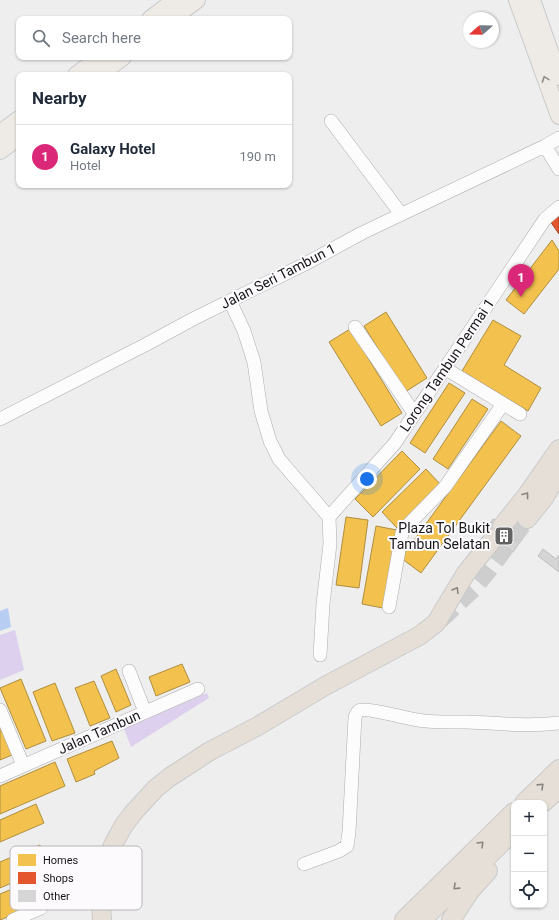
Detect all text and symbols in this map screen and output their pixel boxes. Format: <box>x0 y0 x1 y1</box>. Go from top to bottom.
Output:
north arrow <box>463 12 499 48</box>
search box <box>16 16 292 60</box>
icon: search <box>30 27 52 49</box>
text: Search here <box>62 29 141 47</box>
one-way arrow <box>541 76 549 83</box>
text: Nearby <box>32 88 87 108</box>
text: Galaxy Hotel <box>70 140 155 158</box>
text: 1 <box>41 149 49 164</box>
text: 190 m <box>239 149 276 164</box>
text: Hotel <box>70 158 101 173</box>
street label: Jalan Seri Tambun 1 <box>218 240 338 312</box>
pin: 1 <box>508 264 534 297</box>
street label: Lorong Tambun Permai 1 <box>397 296 497 434</box>
your location <box>357 469 377 489</box>
one-way arrow <box>522 492 529 499</box>
place label: Plaza Tol Bukit Tambun Selatan <box>389 520 490 552</box>
building icon: Plaza Tol Bukit Tambun Selatan <box>493 525 515 547</box>
one-way arrow <box>452 587 459 594</box>
street label: Jalan Tambun <box>56 707 142 757</box>
one-way arrow <box>536 783 544 791</box>
map controls <box>511 800 547 908</box>
button: + <box>511 800 547 836</box>
button: − <box>511 836 547 872</box>
one-way arrow <box>476 841 484 849</box>
legend <box>10 846 142 910</box>
text: Homes <box>43 854 79 867</box>
text: Shops <box>43 872 74 885</box>
button: locate <box>511 872 547 908</box>
one-way arrow <box>453 883 461 890</box>
text: Other <box>43 890 70 903</box>

